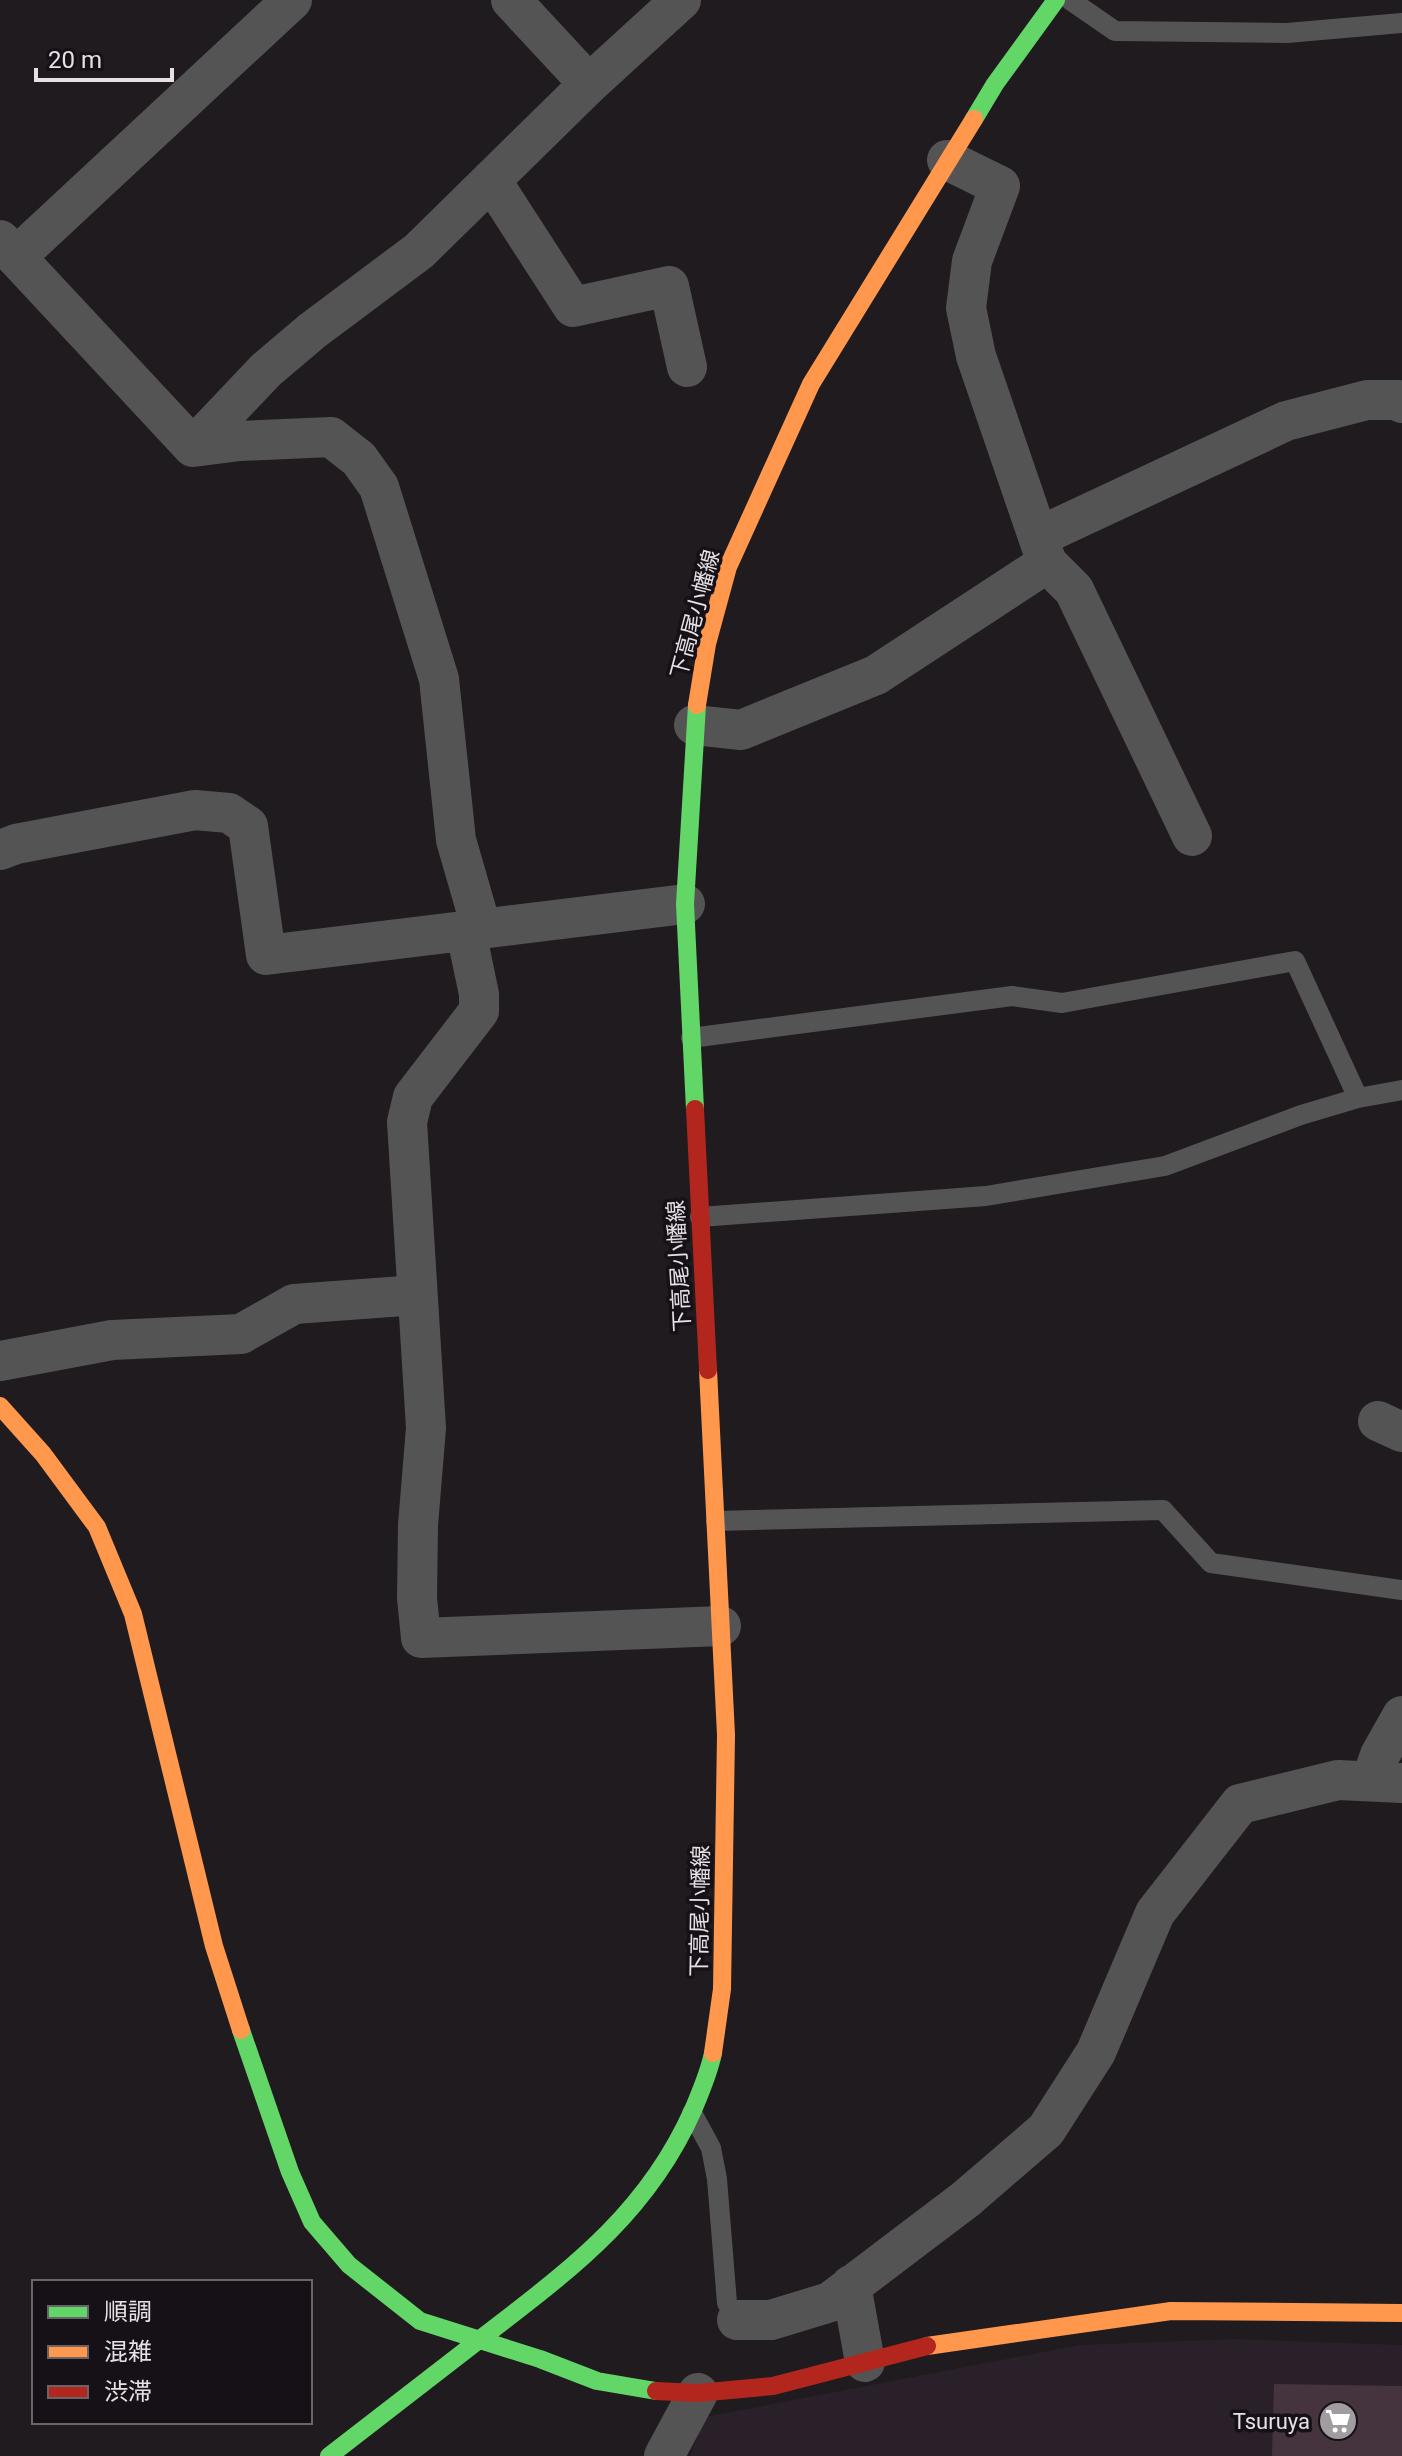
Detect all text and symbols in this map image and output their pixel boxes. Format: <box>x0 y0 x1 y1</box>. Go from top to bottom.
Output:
scale bar <box>36 32 172 82</box>
text: 20 m <box>48 46 102 74</box>
street label: 下高尾小幡線 <box>666 547 724 681</box>
street label: 下高尾小幡線 <box>663 1199 695 1333</box>
street label: 下高尾小幡線 <box>686 1845 714 1977</box>
legend <box>32 2280 312 2424</box>
text: 順調 <box>104 2298 152 2326</box>
text: 混雑 <box>104 2338 152 2366</box>
text: 渋滞 <box>104 2378 152 2406</box>
supermarket icon: Tsuruya <box>1317 2400 1359 2442</box>
place label: Tsuruya <box>1233 2409 1310 2434</box>

